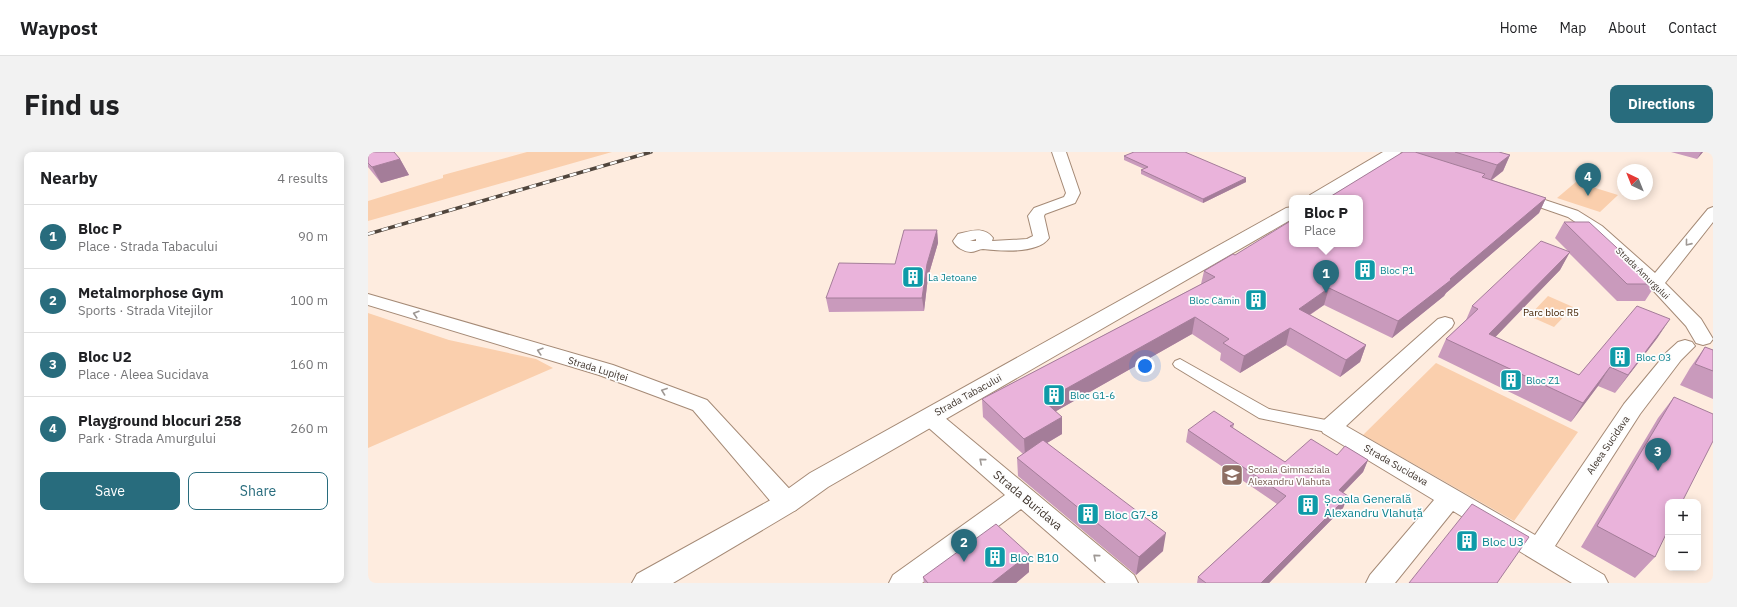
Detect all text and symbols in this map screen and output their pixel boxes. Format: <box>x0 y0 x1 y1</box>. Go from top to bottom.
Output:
text: Waypost <box>20 16 98 40</box>
text: Home <box>1500 19 1537 37</box>
text: Map <box>1559 19 1586 37</box>
text: About <box>1608 19 1646 37</box>
text: Contact <box>1668 19 1717 37</box>
button: Directions <box>1610 85 1713 123</box>
text: Find us <box>24 86 120 123</box>
pin: 4 <box>1575 163 1601 196</box>
north arrow <box>1617 164 1653 200</box>
text: Nearby <box>40 167 98 189</box>
text: 4 results <box>277 170 328 187</box>
popup <box>1289 195 1363 247</box>
text: Bloc P <box>1304 203 1348 222</box>
text: Bloc P <box>78 219 122 238</box>
text: Place <box>1304 222 1336 239</box>
text: 1 <box>49 228 57 245</box>
text: 90 m <box>298 228 328 245</box>
text: Place · Strada Tabacului <box>78 238 218 255</box>
one-way arrow <box>1686 238 1693 245</box>
street label: Strada Amurgului <box>1614 245 1672 301</box>
building icon: Bloc P1 <box>1352 257 1378 283</box>
pin: 1 <box>1313 260 1339 293</box>
building icon: La Jetoane <box>900 264 926 290</box>
place label: Bloc P1 <box>1380 264 1414 277</box>
place label: La Jetoane <box>928 271 977 284</box>
text: Metalmorphose Gym <box>78 283 224 302</box>
building icon: Bloc Cămin <box>1243 287 1269 313</box>
text: 2 <box>49 292 57 309</box>
text: 100 m <box>290 292 328 309</box>
place label: Bloc Cămin <box>1189 294 1240 307</box>
text: Sports · Strada Vitejilor <box>78 302 213 319</box>
park label: Parc bloc R5 <box>1523 306 1579 319</box>
one-way arrow <box>412 310 419 319</box>
building icon: Bloc O3 <box>1607 344 1633 370</box>
text: Bloc U2 <box>78 347 132 366</box>
one-way arrow <box>537 347 544 356</box>
place label: Bloc O3 <box>1636 351 1671 364</box>
street label: Strada Lupiței <box>566 354 630 384</box>
text: 3 <box>49 356 57 373</box>
text: 160 m <box>290 356 328 373</box>
your location <box>1135 356 1155 376</box>
text: Place · Aleea Sucidava <box>78 366 209 383</box>
building icon: Bloc Z1 <box>1498 367 1524 393</box>
street label: Strada Tabacului <box>932 371 1004 419</box>
place label: Bloc Z1 <box>1526 374 1560 387</box>
building icon: Bloc G1-6 <box>1041 382 1067 408</box>
one-way arrow <box>660 387 667 396</box>
place label: Bloc G1-6 <box>1070 389 1115 402</box>
text: Playground blocuri 258 <box>78 411 241 430</box>
street label: Aleea Sucidava <box>1584 413 1633 477</box>
text: 4 <box>49 420 57 437</box>
text: 260 m <box>290 420 328 437</box>
text: Park · Strada Amurgului <box>78 430 216 447</box>
pin: 3 <box>1645 438 1671 471</box>
street label: Strada Sucidava <box>1362 441 1431 489</box>
one-way arrow <box>979 458 986 465</box>
school or university icon: Scoala Gimnaziala Alexandru Vlahuta <box>1219 462 1245 488</box>
place label: Scoala Gimnaziala Alexandru Vlahuta <box>1248 463 1331 488</box>
street label: Strada Buridava <box>990 467 1066 534</box>
button: Save <box>40 472 180 510</box>
button: Share <box>188 472 328 510</box>
place label: Școala Generală Alexandru Vlahuță <box>1324 491 1424 520</box>
building icon: Școala Generală Alexandru Vlahuță <box>1295 492 1321 518</box>
map controls <box>1665 499 1701 571</box>
button: + <box>1665 499 1701 535</box>
building icon: Bloc G7-8 <box>1075 501 1101 527</box>
place label: Bloc G7-8 <box>1104 507 1158 522</box>
building icon: Bloc U3 <box>1454 528 1480 554</box>
pin: 2 <box>951 529 977 562</box>
place label: Bloc U3 <box>1482 534 1524 549</box>
button: − <box>1665 535 1701 571</box>
building icon: Bloc B10 <box>982 544 1008 570</box>
place label: Bloc B10 <box>1010 550 1059 565</box>
one-way arrow <box>1093 555 1101 562</box>

